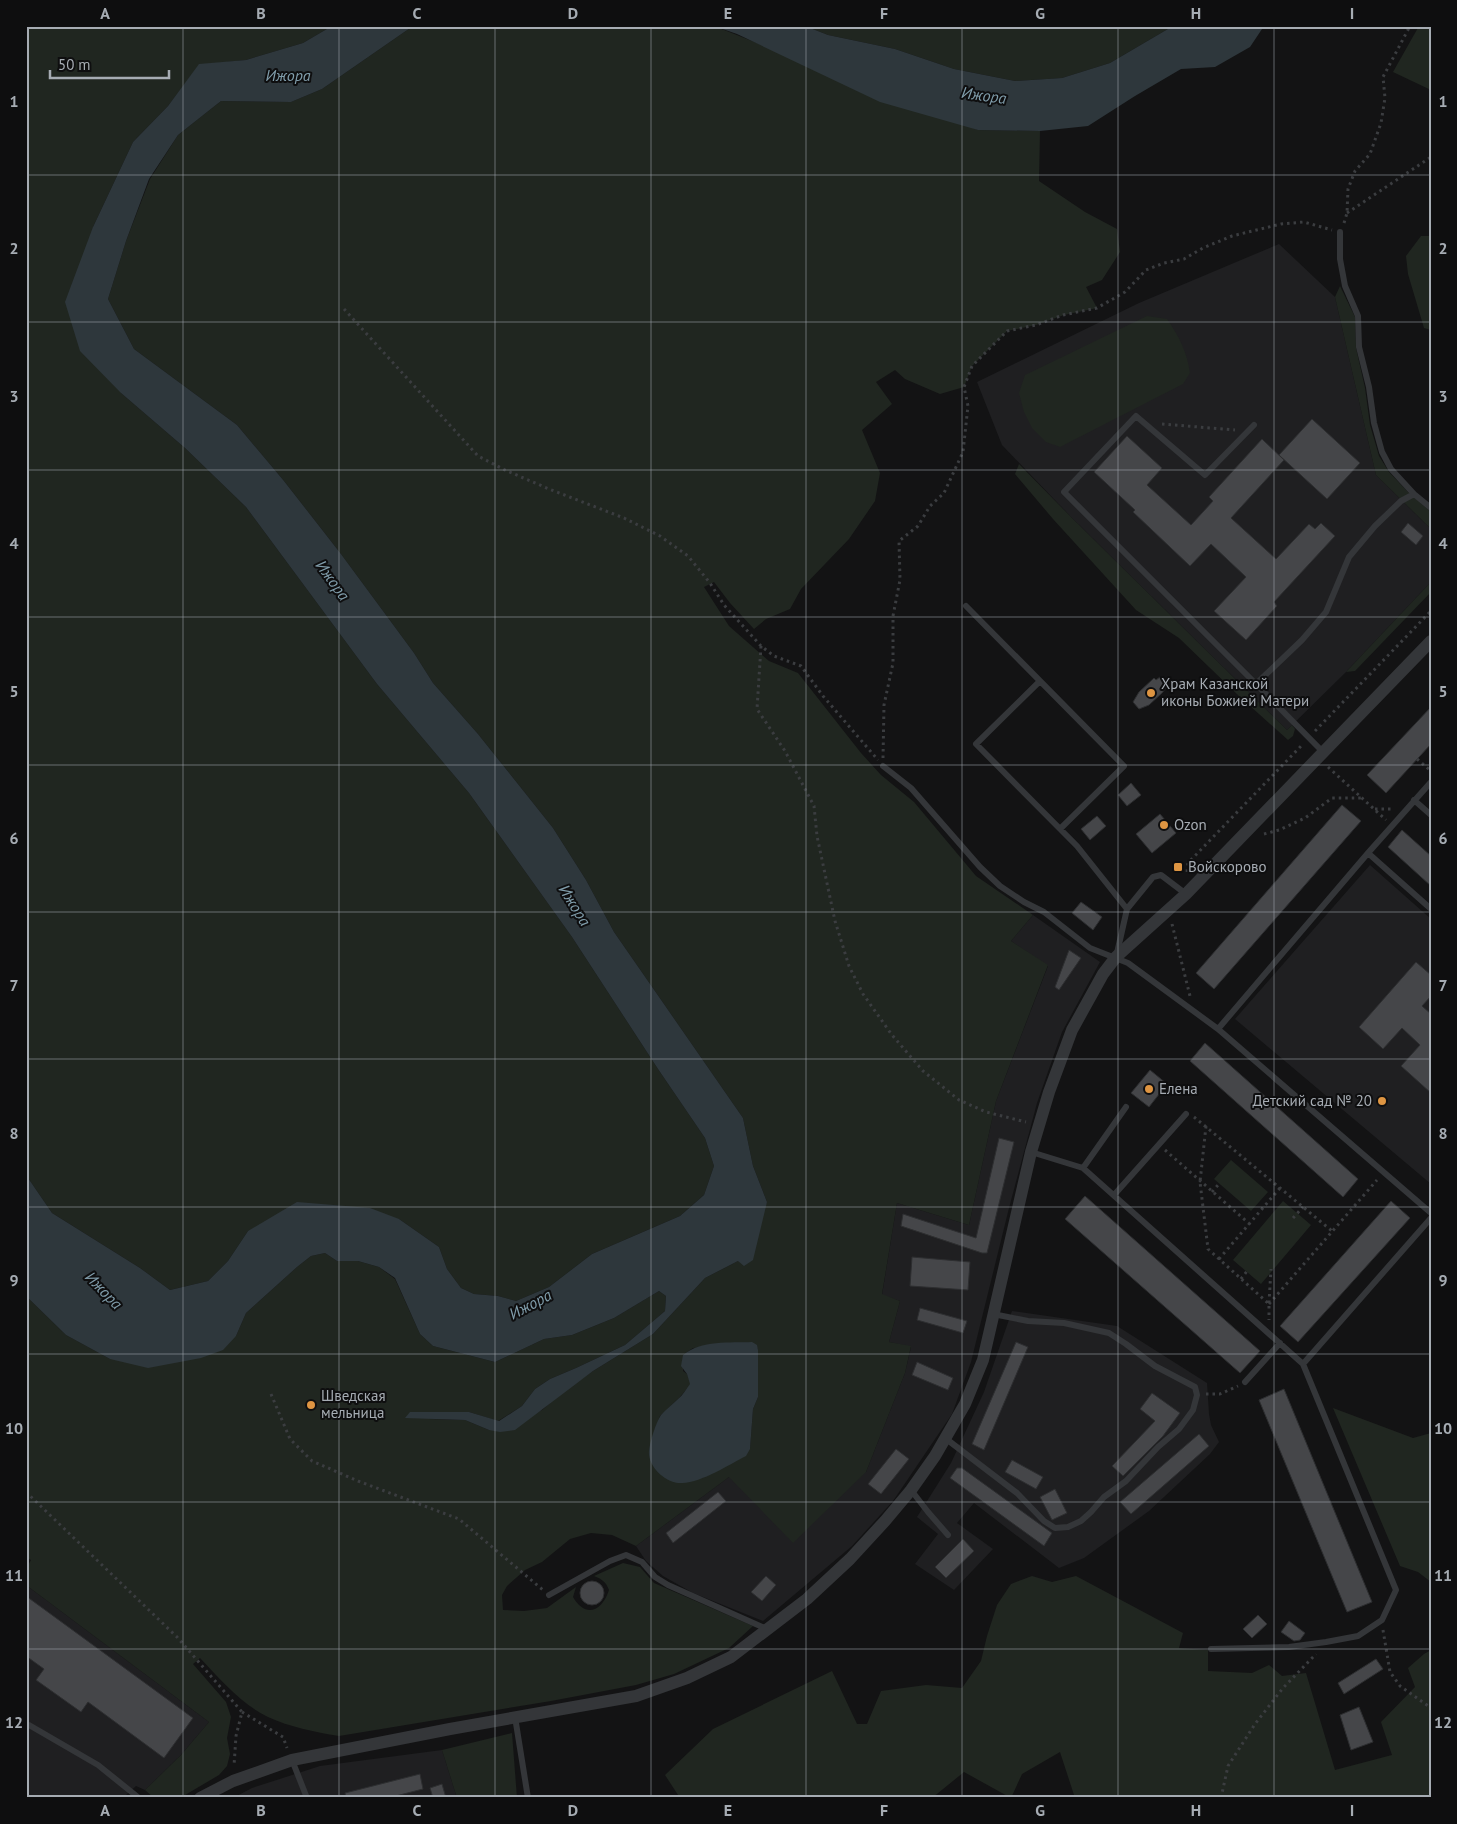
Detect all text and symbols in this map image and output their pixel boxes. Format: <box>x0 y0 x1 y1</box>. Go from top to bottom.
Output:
text: A <box>100 3 110 23</box>
text: B <box>256 3 266 23</box>
text: C <box>413 3 422 23</box>
text: D <box>568 3 578 23</box>
text: E <box>724 3 732 23</box>
text: F <box>880 3 888 23</box>
text: G <box>1035 3 1045 23</box>
text: H <box>1191 3 1201 23</box>
text: I <box>1350 3 1354 23</box>
scale bar <box>50 48 169 80</box>
text: 50 m <box>58 55 91 74</box>
water label: Ижора <box>265 65 311 85</box>
water label: Ижора <box>960 82 1008 108</box>
text: 1 <box>9 91 19 111</box>
text: 1 <box>1438 91 1448 111</box>
text: 2 <box>9 238 19 258</box>
text: 2 <box>1438 238 1448 258</box>
text: 3 <box>9 386 19 406</box>
text: 3 <box>1438 386 1448 406</box>
text: 4 <box>9 533 19 553</box>
text: 4 <box>1438 533 1448 553</box>
water label: Ижора <box>312 556 355 604</box>
place label: Храм Казанской иконы Божией Матери <box>1161 674 1309 710</box>
text: 5 <box>9 681 19 701</box>
text: 5 <box>1438 681 1448 701</box>
marker: Храм Казанской иконы Божией Матери <box>1145 687 1157 699</box>
place label: Ozon <box>1174 815 1207 834</box>
marker: Ozon <box>1158 819 1170 831</box>
text: 6 <box>9 828 19 848</box>
text: 6 <box>1438 828 1448 848</box>
place label: Войскорово <box>1188 857 1266 876</box>
marker: Войскорово <box>1172 861 1184 873</box>
water label: Ижора <box>555 881 596 930</box>
text: 7 <box>9 975 19 995</box>
text: 7 <box>1438 975 1448 995</box>
place label: Елена <box>1159 1079 1198 1098</box>
marker: Елена <box>1143 1083 1155 1095</box>
place label: Детский сад № 20 <box>1253 1091 1372 1110</box>
marker: Детский сад № 20 <box>1376 1095 1388 1107</box>
text: 8 <box>9 1123 19 1143</box>
text: 8 <box>1438 1123 1448 1143</box>
water label: Ижора <box>81 1267 127 1313</box>
text: 9 <box>9 1270 19 1290</box>
text: 9 <box>1438 1270 1448 1290</box>
water label: Ижора <box>505 1284 555 1323</box>
place label: Шведская мельница <box>321 1386 386 1422</box>
marker: Шведская мельница <box>305 1399 317 1411</box>
text: 10 <box>5 1418 23 1438</box>
text: 10 <box>1434 1418 1452 1438</box>
text: 11 <box>5 1565 23 1585</box>
text: 11 <box>1434 1565 1452 1585</box>
text: 12 <box>5 1712 23 1732</box>
text: 12 <box>1434 1712 1452 1732</box>
text: A <box>100 1800 110 1820</box>
text: B <box>256 1800 266 1820</box>
text: C <box>413 1800 422 1820</box>
text: D <box>568 1800 578 1820</box>
text: E <box>724 1800 732 1820</box>
text: F <box>880 1800 888 1820</box>
text: G <box>1035 1800 1045 1820</box>
text: H <box>1191 1800 1201 1820</box>
text: I <box>1350 1800 1354 1820</box>

